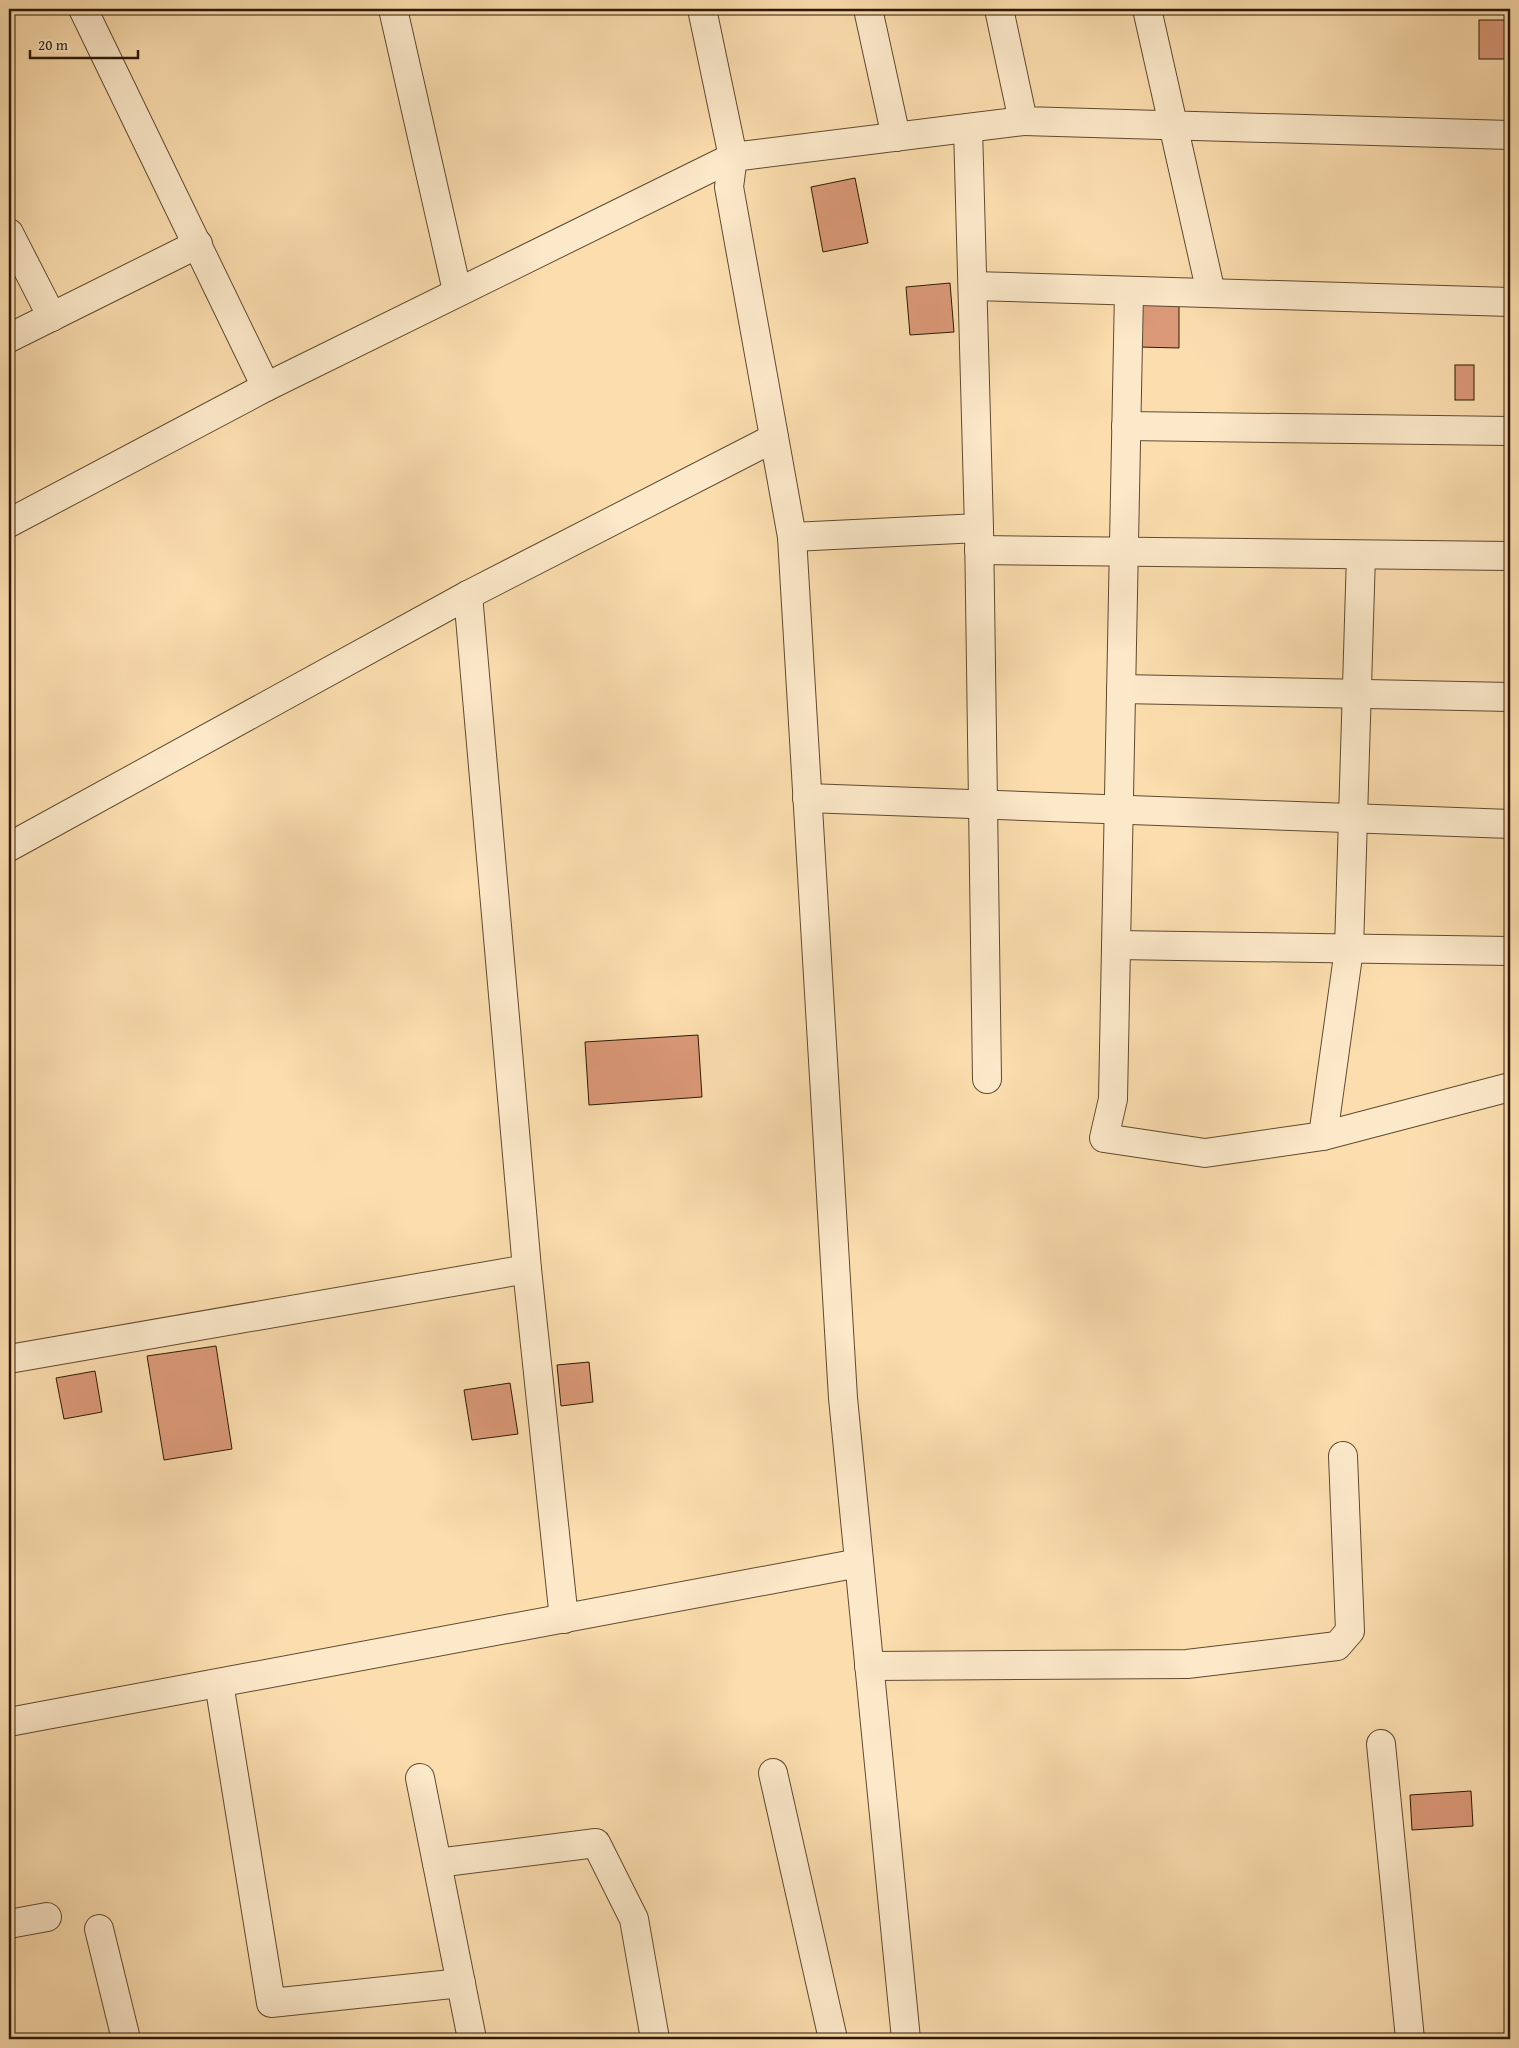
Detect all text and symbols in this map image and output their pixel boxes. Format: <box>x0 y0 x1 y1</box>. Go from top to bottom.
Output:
scale bar <box>30 28 138 60</box>
text: 20 m <box>38 34 69 55</box>

